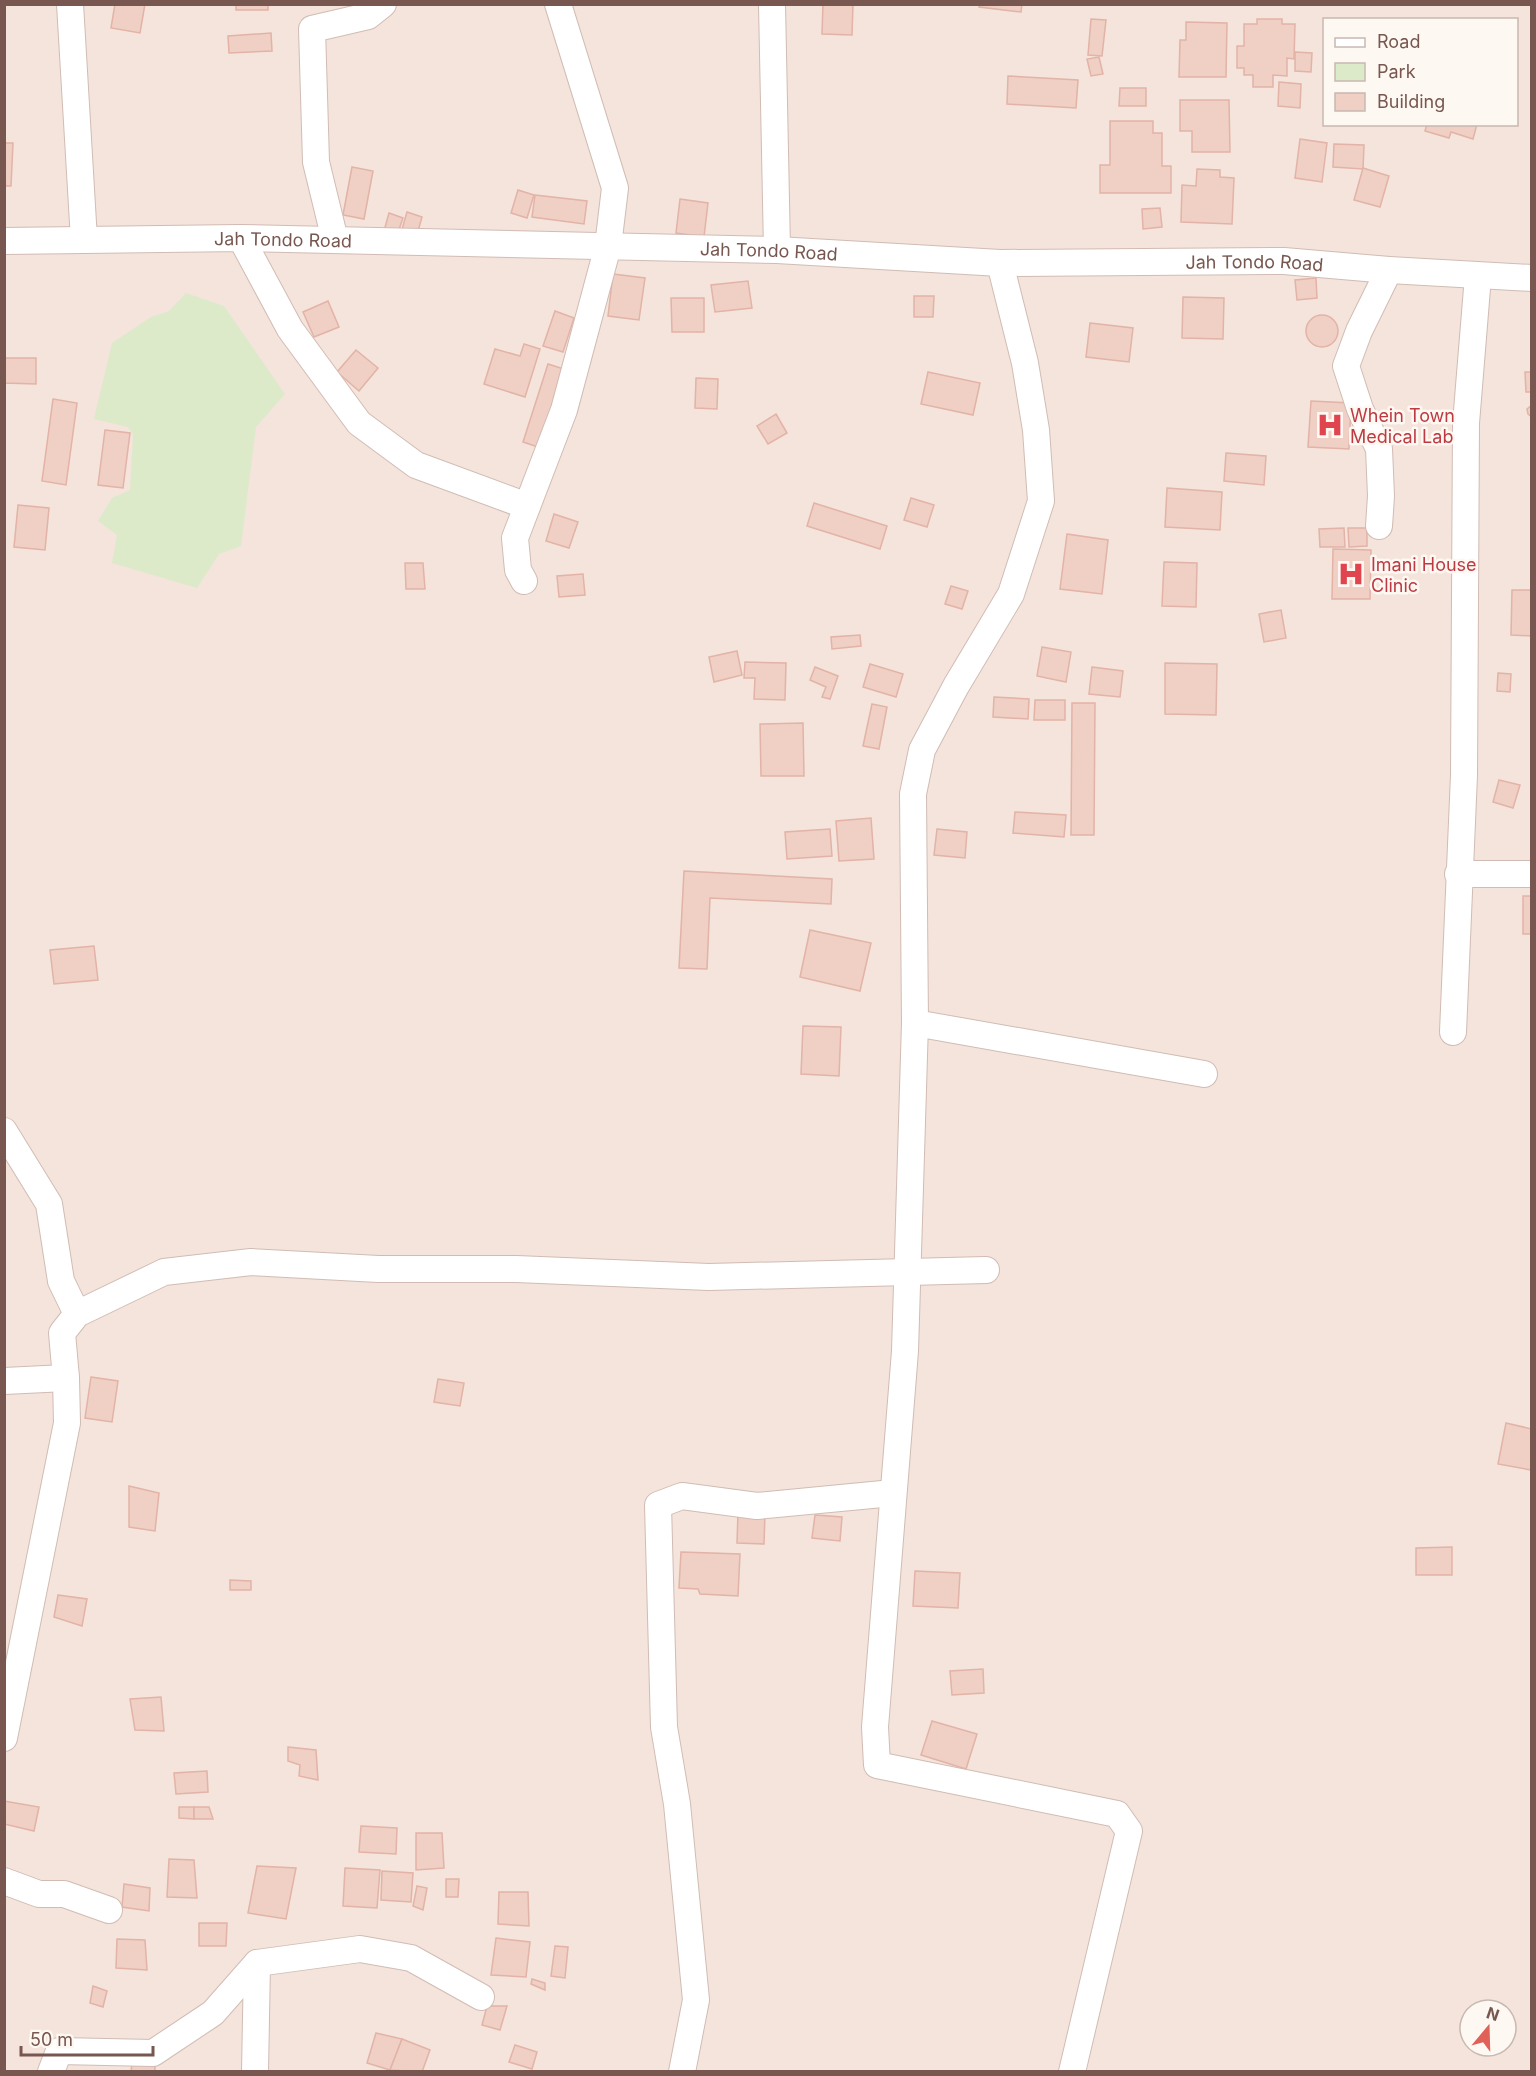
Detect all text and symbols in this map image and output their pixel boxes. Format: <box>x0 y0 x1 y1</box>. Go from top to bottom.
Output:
legend <box>1323 18 1518 126</box>
text: Road <box>1377 31 1420 52</box>
text: Park <box>1377 61 1416 82</box>
text: Building <box>1377 91 1445 112</box>
street label: Jah Tondo Road <box>214 227 352 251</box>
street label: Jah Tondo Road <box>700 238 838 264</box>
street label: Jah Tondo Road <box>1185 250 1324 275</box>
place label: Whein Town Medical Lab <box>1350 405 1455 447</box>
hospital icon: Whein Town Medical Lab <box>1315 410 1345 440</box>
place label: Imani House Clinic <box>1371 554 1477 596</box>
hospital icon: Imani House Clinic <box>1336 559 1366 589</box>
north arrow <box>1458 1998 1518 2058</box>
text: N <box>1484 2002 1502 2025</box>
scale bar <box>21 2019 153 2057</box>
text: 50 m <box>30 2029 73 2050</box>

